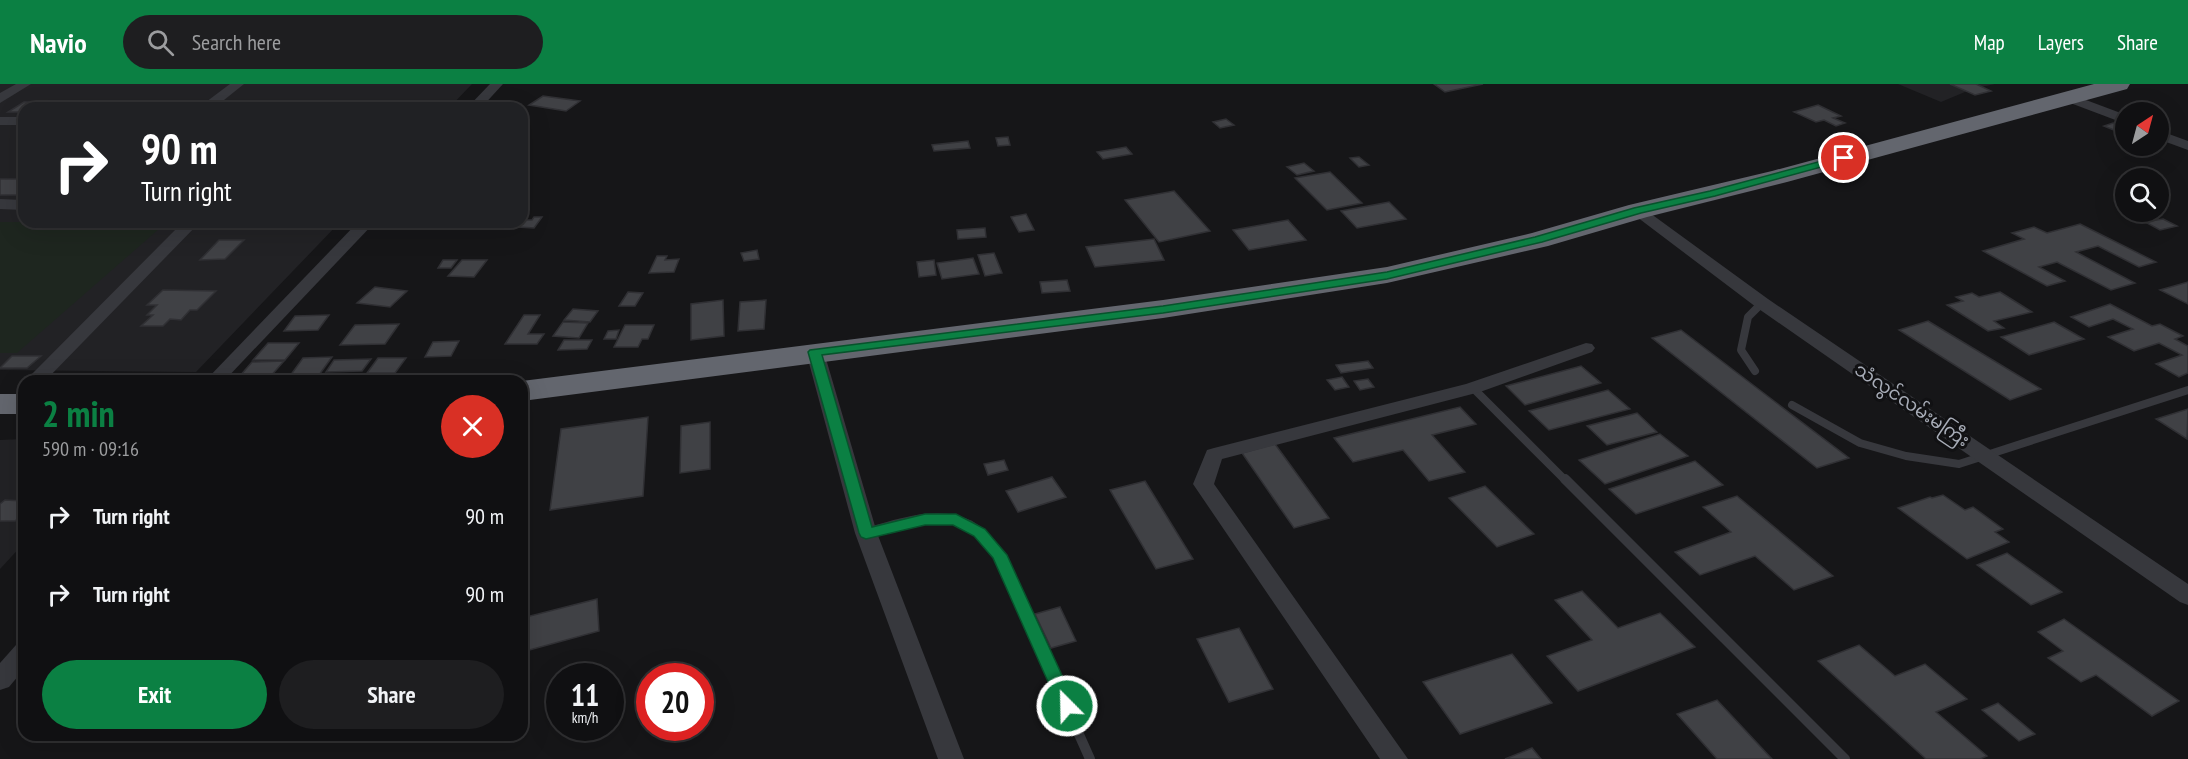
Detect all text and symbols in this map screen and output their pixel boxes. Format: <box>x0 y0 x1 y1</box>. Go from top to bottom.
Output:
search box <box>123 15 543 69</box>
text: Navio <box>30 24 87 61</box>
icon: search <box>144 26 177 59</box>
text: Search here <box>192 28 281 56</box>
text: Map <box>1974 29 2005 56</box>
text: Layers <box>2038 29 2084 56</box>
text: Share <box>2117 29 2158 56</box>
north arrow <box>2115 102 2169 156</box>
map controls <box>2115 102 2169 222</box>
text: 90 m <box>141 121 218 176</box>
icon: right <box>42 126 120 204</box>
pin <box>1818 132 1869 183</box>
icon: arrive <box>1827 141 1860 174</box>
button: search <box>2115 168 2169 222</box>
text: Turn right <box>141 174 232 208</box>
street label: သံလွင်လမ်းမကြီး <box>1848 356 1975 455</box>
text: 2 min <box>42 390 115 437</box>
button: close <box>441 395 504 458</box>
text: 590 m · 09:16 <box>42 436 139 462</box>
icon: right <box>42 500 75 533</box>
text: Turn right <box>93 502 170 530</box>
text: 90 m <box>465 502 504 530</box>
icon: right <box>42 578 75 611</box>
text: Turn right <box>93 580 170 608</box>
text: 90 m <box>465 580 504 608</box>
button: Exit <box>42 660 267 729</box>
button: Share <box>279 660 504 729</box>
speed limit sign: 20 <box>636 663 714 741</box>
position arrow <box>1035 674 1099 738</box>
text: 11 <box>571 675 599 714</box>
text: km/h <box>572 708 598 727</box>

